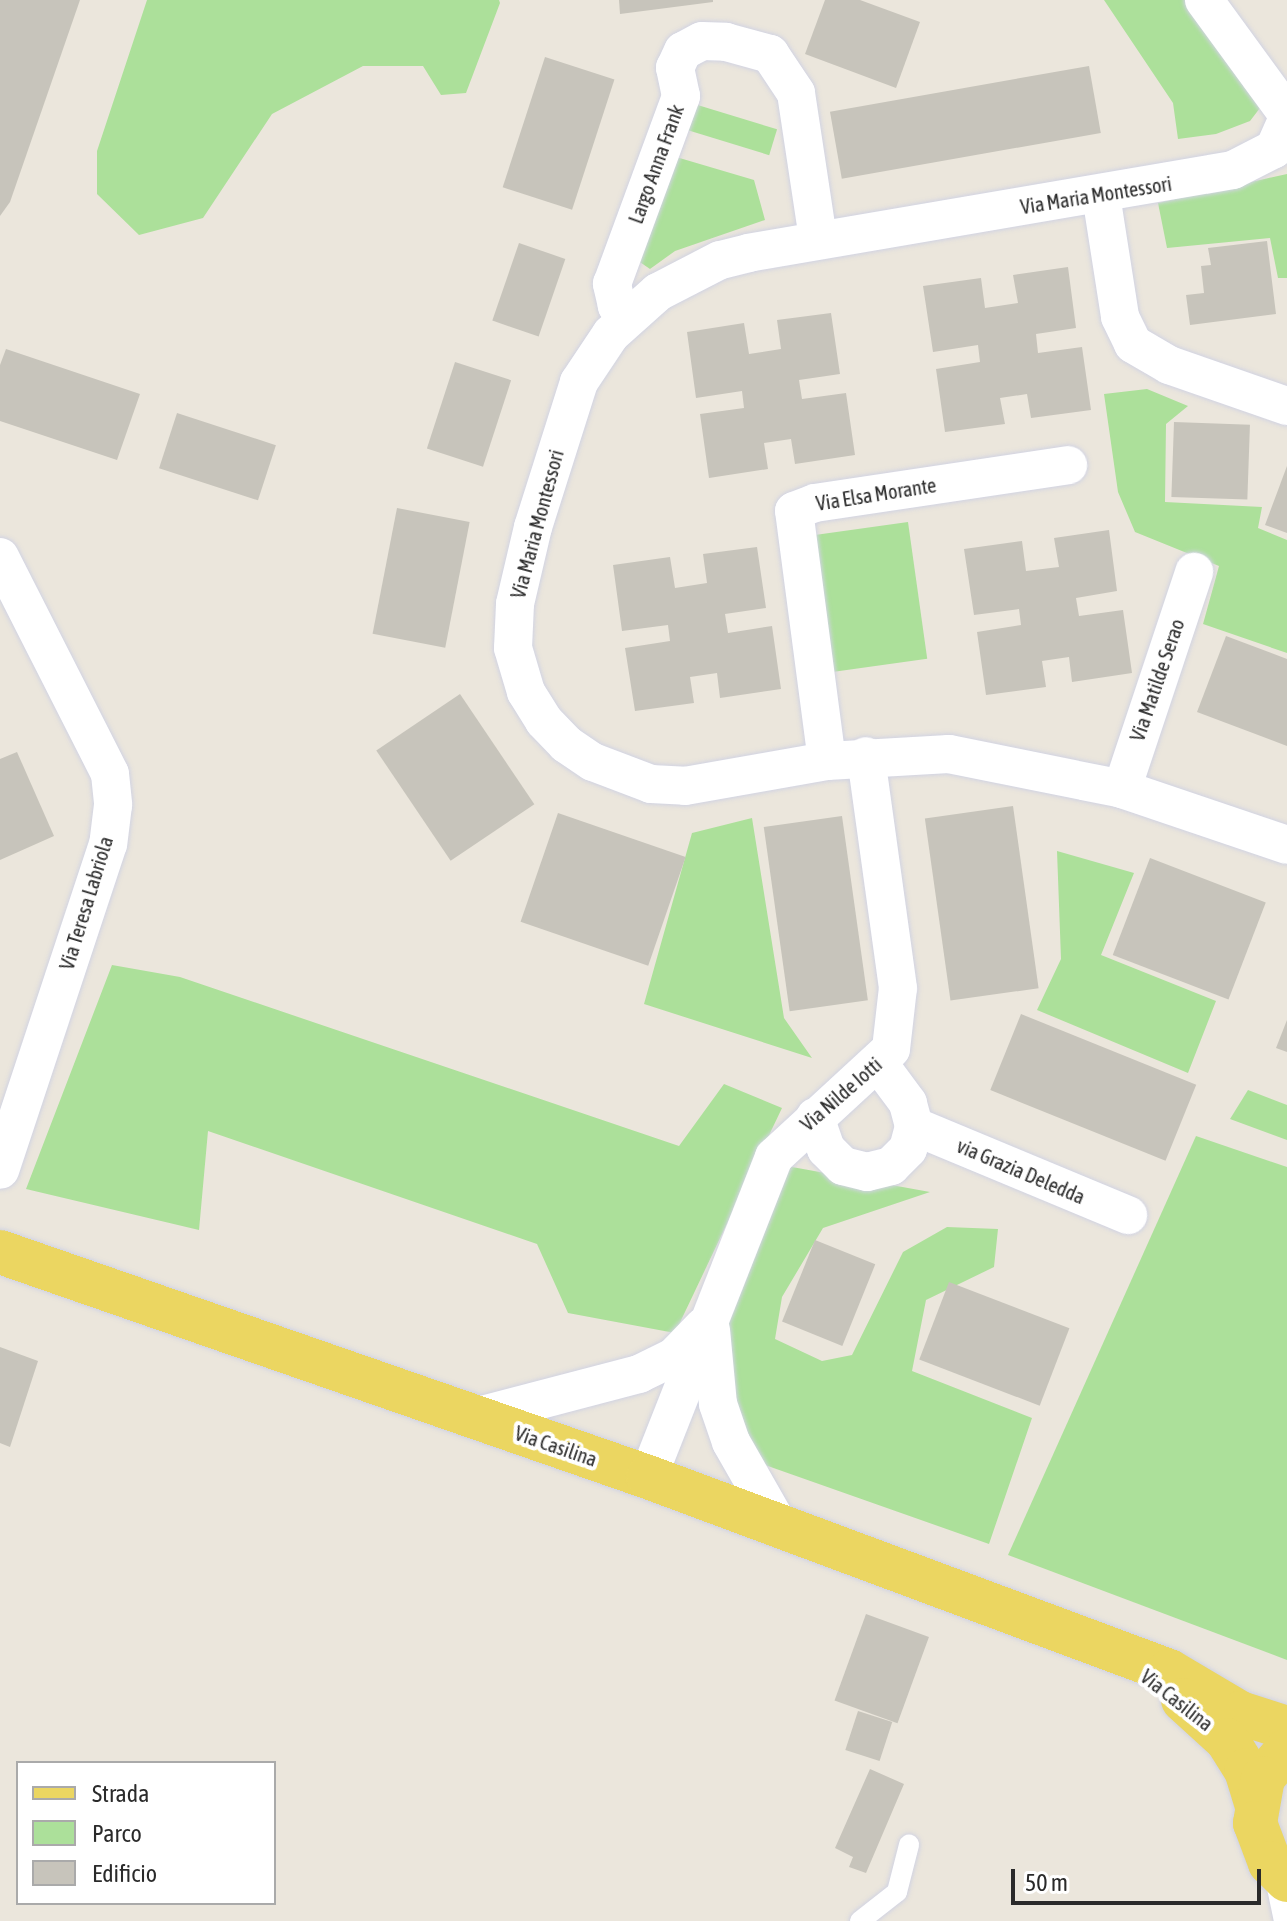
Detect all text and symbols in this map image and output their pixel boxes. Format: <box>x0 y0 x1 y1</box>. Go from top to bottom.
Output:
street label: Largo Anna Frank <box>623 101 689 227</box>
street label: Via Maria Montessori <box>1019 171 1173 219</box>
street label: Via Maria Montessori <box>506 447 568 601</box>
street label: Via Elsa Morante <box>814 473 938 515</box>
street label: Via Matilde Serao <box>1125 616 1189 744</box>
street label: Via Teresa Labriola <box>54 833 118 973</box>
street label: Via Nilde Iotti <box>795 1052 887 1136</box>
street label: via Grazia Deledda <box>953 1133 1089 1209</box>
street label: Via Casilina <box>512 1421 600 1471</box>
street label: Via Casilina <box>1136 1664 1218 1736</box>
legend <box>16 1761 276 1905</box>
text: Strada <box>92 1780 149 1807</box>
text: Parco <box>92 1820 142 1847</box>
scale bar <box>1015 1853 1265 1903</box>
text: Edificio <box>92 1860 157 1887</box>
text: 50 m <box>1025 1869 1068 1896</box>

